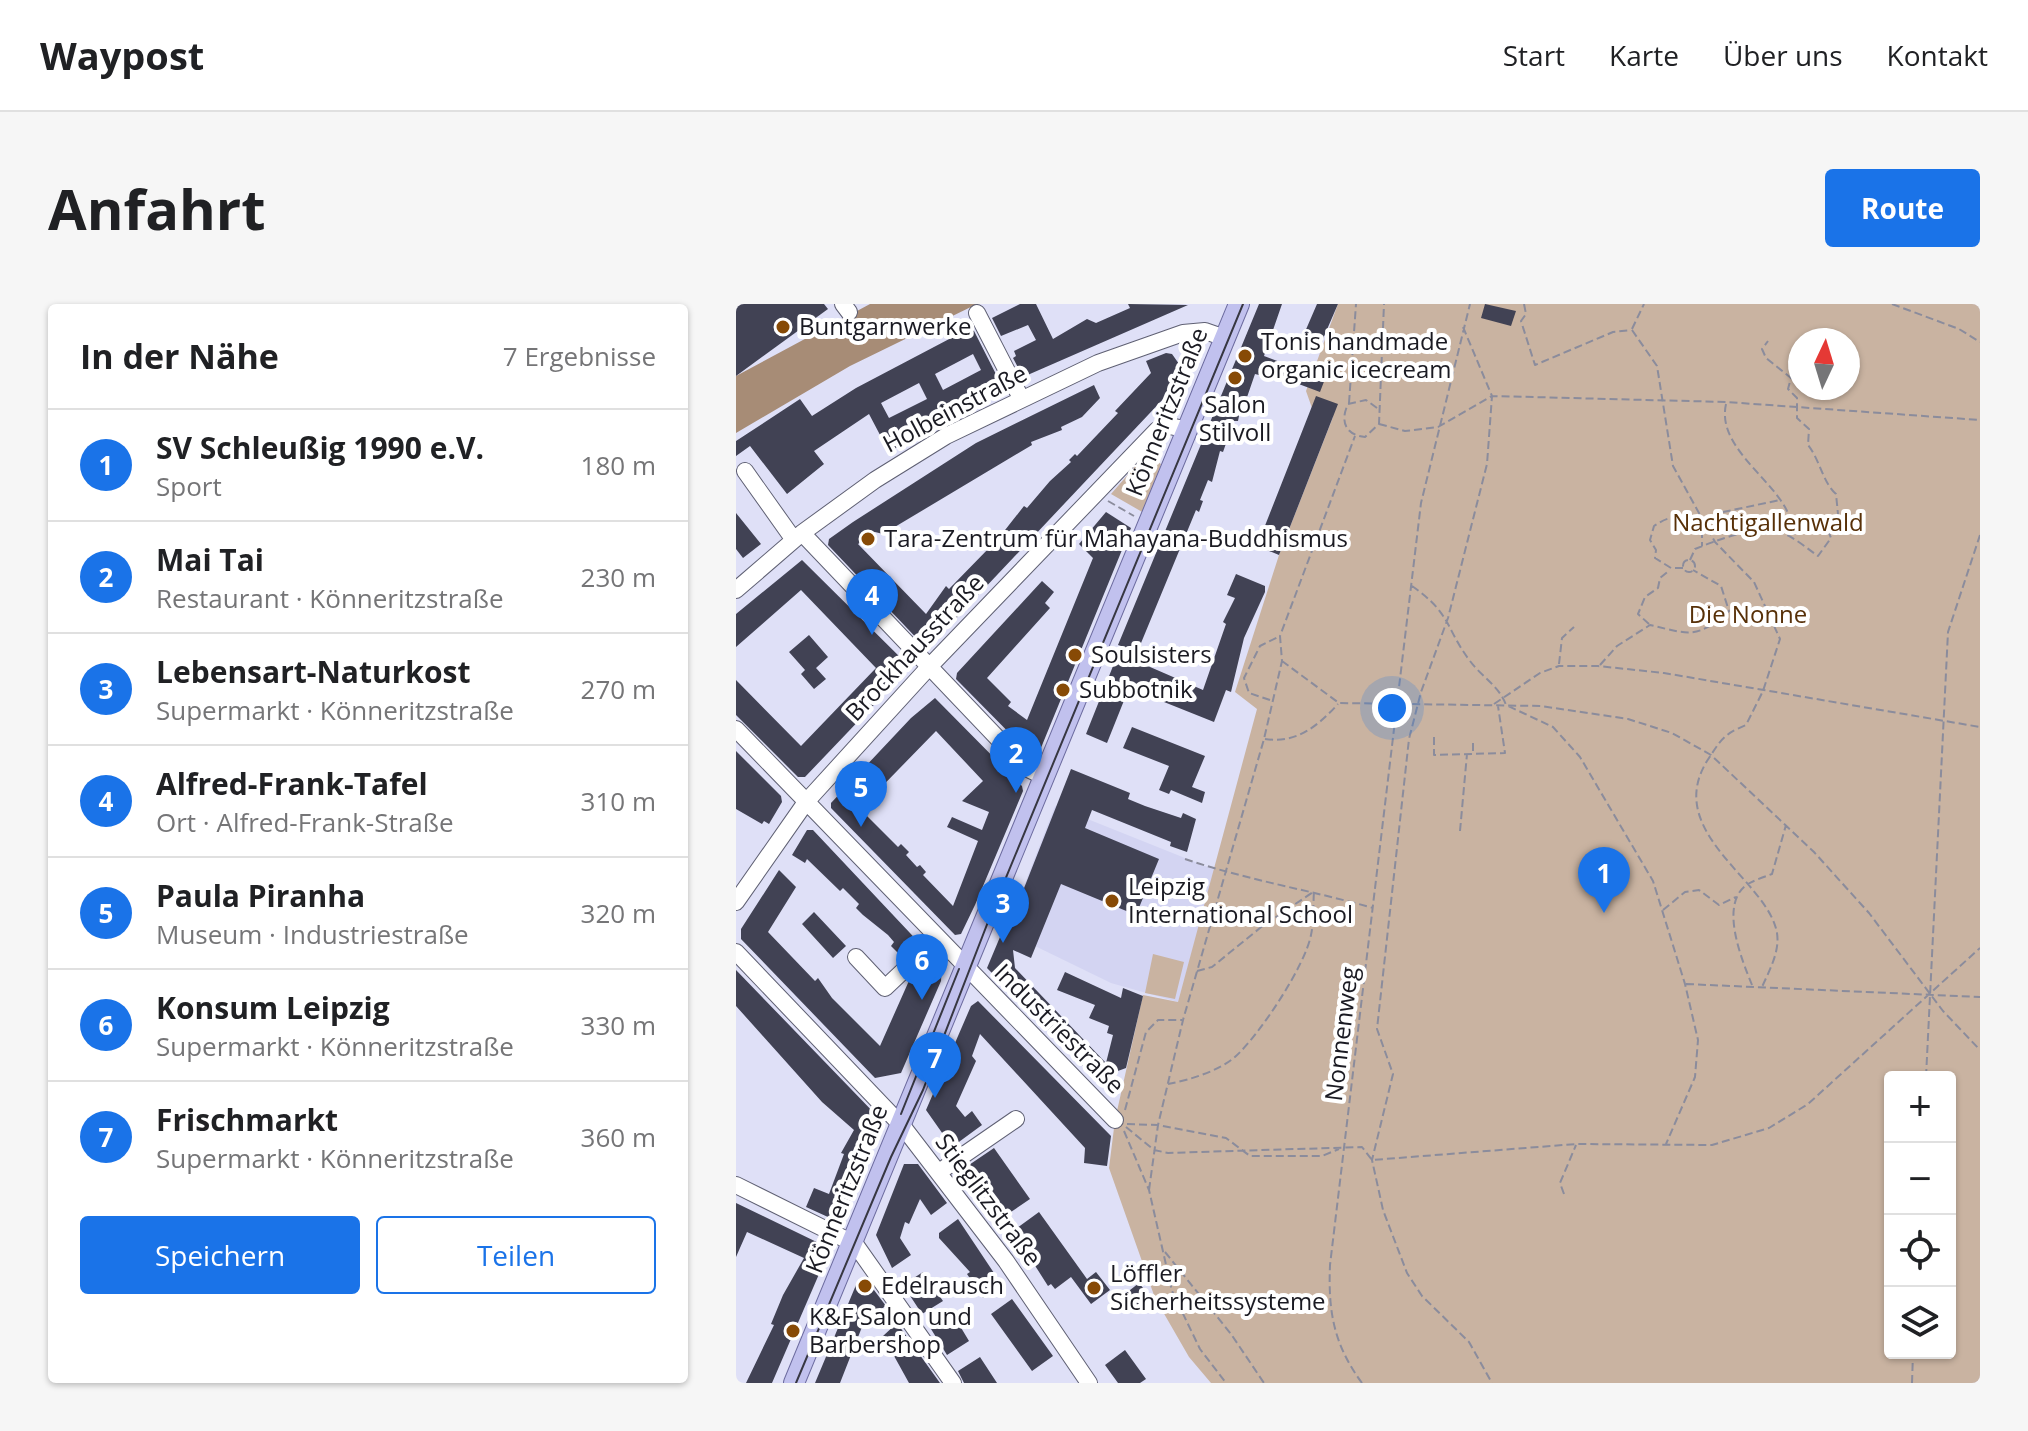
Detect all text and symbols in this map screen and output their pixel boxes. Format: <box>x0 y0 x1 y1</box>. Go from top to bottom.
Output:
text: Waypost <box>40 29 204 81</box>
text: Start <box>1503 36 1565 74</box>
text: Karte <box>1609 36 1679 74</box>
text: Über uns <box>1723 36 1843 74</box>
text: Kontakt <box>1887 36 1988 74</box>
button: Route <box>1825 169 1980 247</box>
text: Anfahrt <box>48 170 266 246</box>
place label: Buntgarnwerke <box>799 309 971 342</box>
marker: Buntgarnwerke <box>774 318 792 336</box>
street label: Könneritzstraße <box>1117 322 1214 501</box>
place label: Tonis handmade organic icecream <box>1261 324 1452 385</box>
north arrow <box>1788 328 1860 400</box>
text: In der Nähe <box>80 333 279 379</box>
text: 7 Ergebnisse <box>503 338 656 374</box>
marker: Tonis handmade organic icecream <box>1236 347 1254 365</box>
street label: Holbeinstraße <box>876 356 1032 459</box>
marker: Salon Stilvoll <box>1226 369 1244 387</box>
place label: Salon Stilvoll <box>1199 387 1271 448</box>
text: SV Schleußig 1990 e.V. <box>156 427 484 468</box>
text: 1 <box>99 447 113 483</box>
text: 180 m <box>581 447 656 483</box>
text: Sport <box>156 468 222 504</box>
park label: Nachtigallenwald <box>1672 505 1864 538</box>
place label: Tara-Zentrum für Mahayana-Buddhismus <box>884 521 1348 554</box>
marker: Tara-Zentrum für Mahayana-Buddhismus <box>859 530 877 548</box>
text: Mai Tai <box>156 539 264 580</box>
text: 2 <box>99 559 113 595</box>
text: 230 m <box>581 559 656 595</box>
street label: Brockhausstraße <box>837 566 991 728</box>
pin: 4 <box>846 569 898 635</box>
text: Restaurant · Könneritzstraße <box>156 580 504 616</box>
park label: Die Nonne <box>1689 597 1807 630</box>
place label: Soulsisters <box>1091 637 1212 670</box>
marker: Soulsisters <box>1066 646 1084 664</box>
text: Lebensart-Naturkost <box>156 651 470 692</box>
text: 3 <box>99 671 113 707</box>
text: 270 m <box>581 671 656 707</box>
place label: Subbotnik <box>1079 672 1193 705</box>
marker: Subbotnik <box>1054 681 1072 699</box>
your location <box>1372 688 1412 728</box>
text: Supermarkt · Könneritzstraße <box>156 692 514 728</box>
pin: 2 <box>990 727 1042 793</box>
pin: 5 <box>835 761 887 827</box>
text: Alfred-Frank-Tafel <box>156 763 428 804</box>
text: 4 <box>99 783 113 819</box>
text: 310 m <box>581 783 656 819</box>
text: Ort · Alfred-Frank-Straße <box>156 804 454 840</box>
pin: 1 <box>1578 847 1630 913</box>
place label: Leipzig International School <box>1128 869 1353 930</box>
text: Paula Piranha <box>156 875 365 916</box>
pin: 3 <box>977 877 1029 943</box>
marker: Leipzig International School <box>1103 892 1121 910</box>
text: 5 <box>99 895 113 931</box>
text: 320 m <box>581 895 656 931</box>
text: Museum · Industriestraße <box>156 916 469 952</box>
pin: 6 <box>896 934 948 1000</box>
street label: Industriestraße <box>988 956 1132 1100</box>
street label: Nonnenweg <box>1316 965 1365 1103</box>
text: Konsum Leipzig <box>156 987 390 1028</box>
text: 6 <box>99 1007 113 1043</box>
text: 330 m <box>581 1007 656 1043</box>
text: Supermarkt · Könneritzstraße <box>156 1028 514 1064</box>
pin: 7 <box>909 1032 961 1098</box>
map controls <box>1884 1071 1956 1359</box>
button: + <box>1884 1071 1956 1143</box>
text: Frischmarkt <box>156 1099 338 1140</box>
street label: Könneritzstraße <box>797 1099 894 1278</box>
text: 7 <box>99 1119 113 1155</box>
text: 360 m <box>581 1119 656 1155</box>
street label: Stieglitzstraße <box>929 1126 1050 1272</box>
text: Supermarkt · Könneritzstraße <box>156 1140 514 1176</box>
button: − <box>1884 1143 1956 1215</box>
button: locate <box>1884 1215 1956 1287</box>
button: Speichern <box>80 1216 360 1294</box>
button: Teilen <box>376 1216 656 1294</box>
place label: Löffler Sicherheitssysteme <box>1110 1256 1326 1317</box>
place label: Edelrausch <box>881 1268 1004 1301</box>
marker: Edelrausch <box>856 1277 874 1295</box>
marker: Löffler Sicherheitssysteme <box>1085 1279 1103 1297</box>
button: layers <box>1884 1287 1956 1359</box>
place label: K&F Salon und Barbershop <box>809 1299 972 1360</box>
marker: K&F Salon und Barbershop <box>784 1322 802 1340</box>

